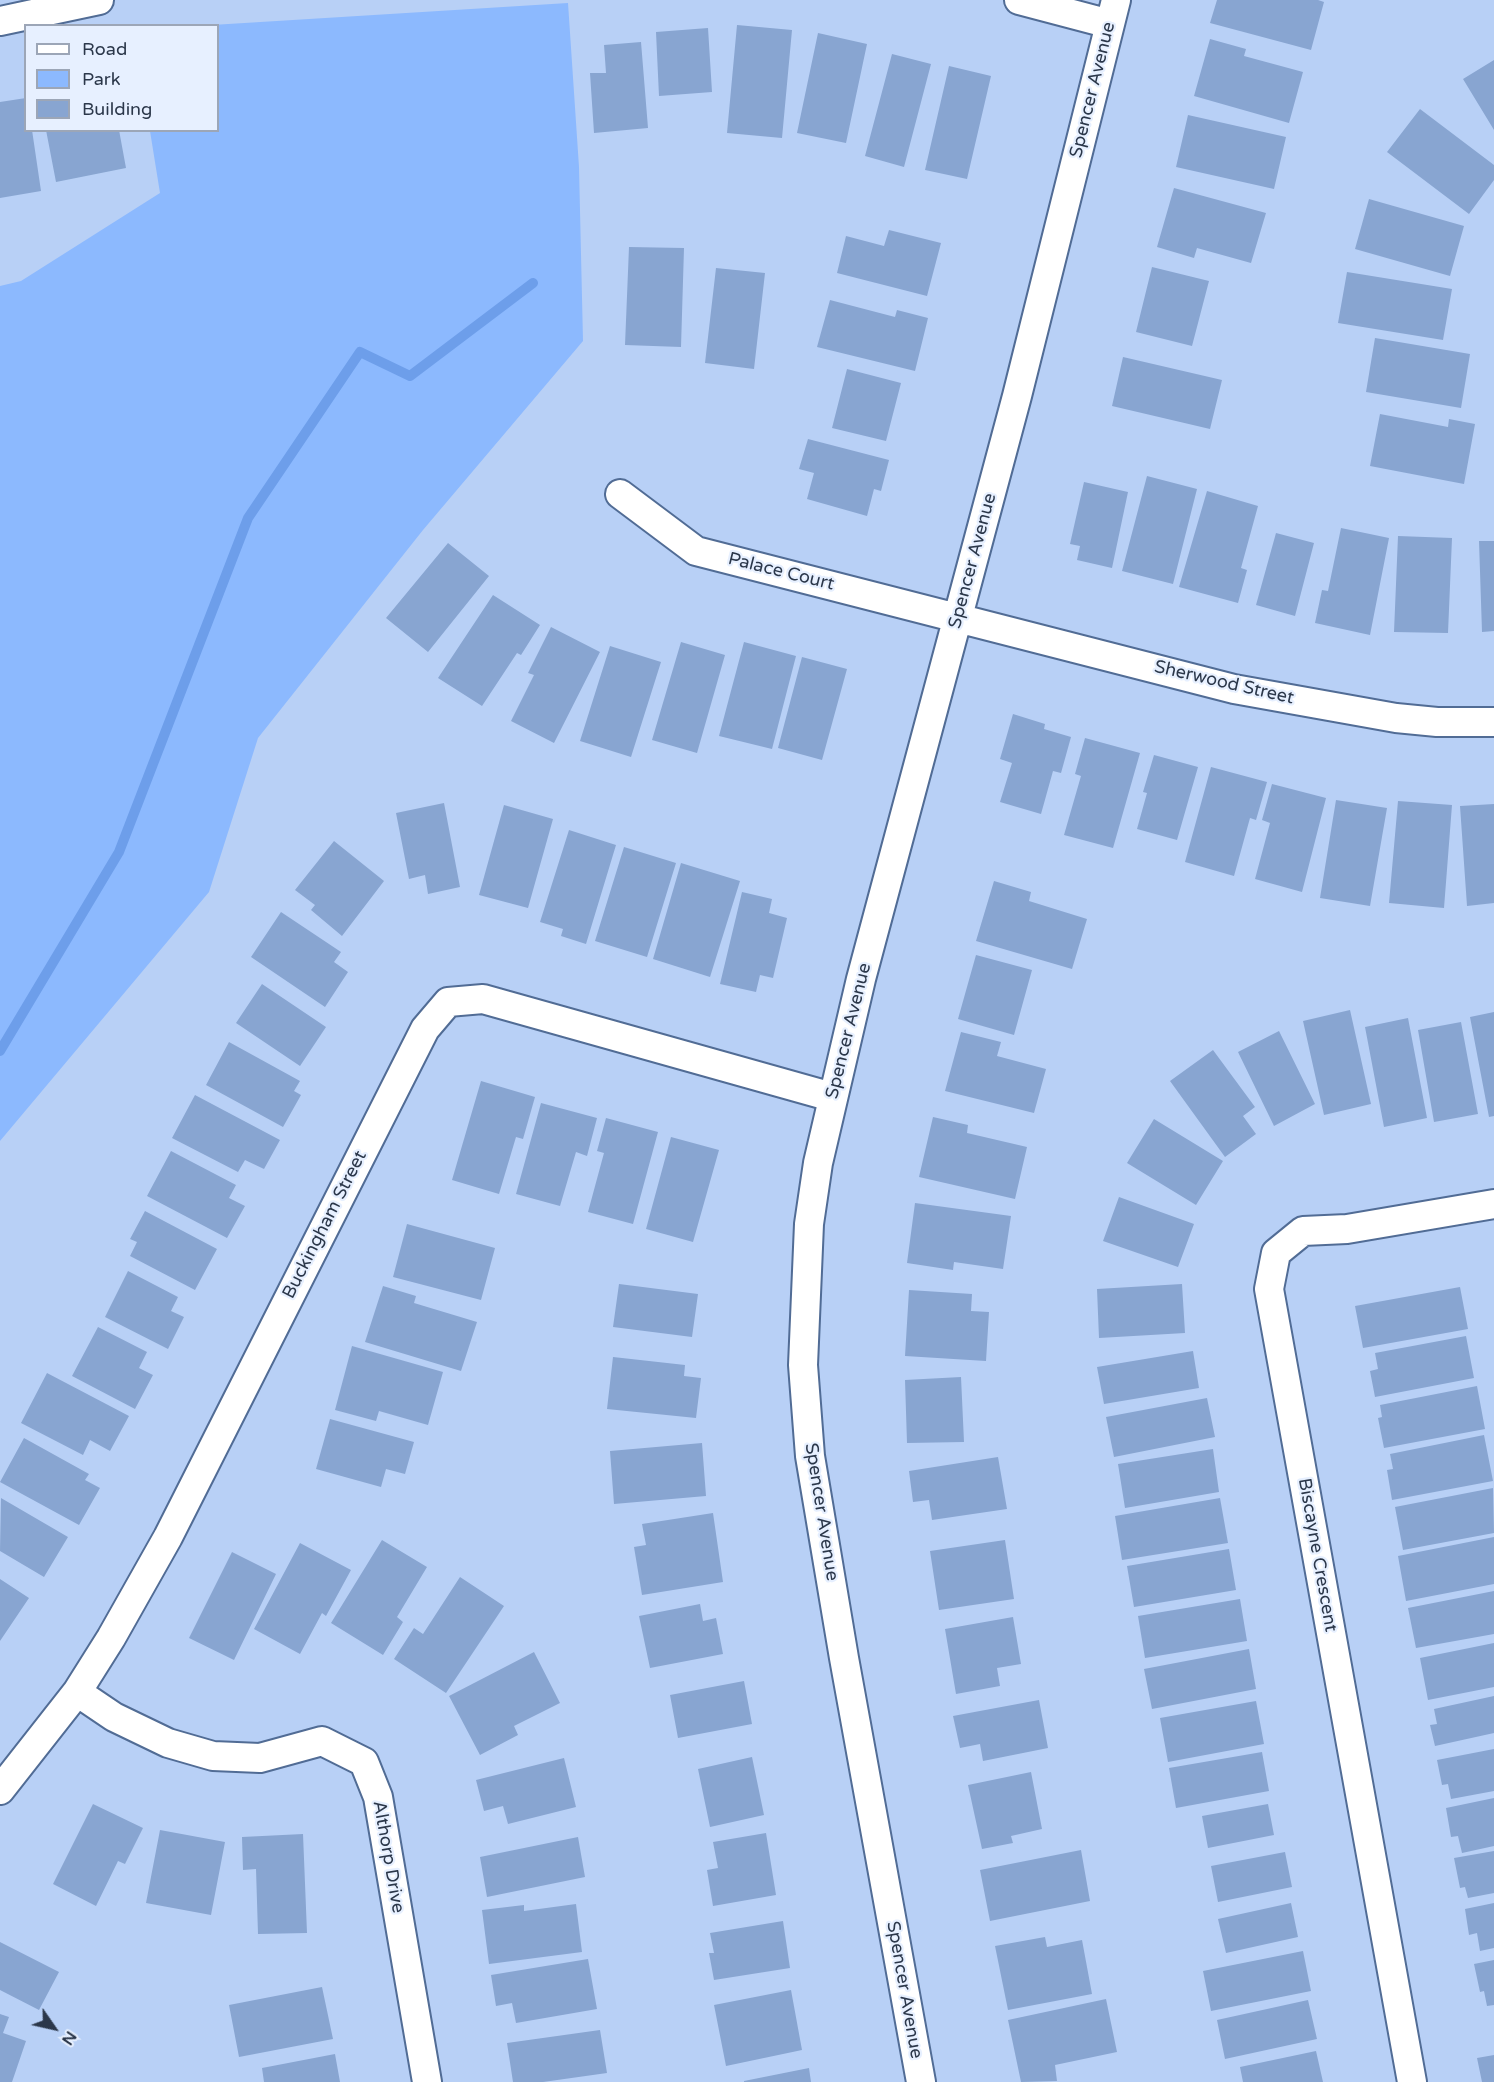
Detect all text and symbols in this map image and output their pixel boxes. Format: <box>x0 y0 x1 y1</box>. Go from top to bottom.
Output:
street label: Spencer Avenue <box>1066 20 1120 160</box>
legend <box>24 24 219 132</box>
text: Road <box>82 38 127 60</box>
text: Park <box>82 68 120 90</box>
text: Building <box>82 98 152 120</box>
street label: Spencer Avenue <box>945 491 1001 631</box>
street label: Palace Court <box>726 548 836 596</box>
street label: Sherwood Street <box>1152 656 1296 710</box>
street label: Spencer Avenue <box>822 961 876 1101</box>
street label: Buckingham Street <box>278 1147 372 1303</box>
street label: Spencer Avenue <box>799 1442 843 1582</box>
street label: Biscayne Crescent <box>1293 1476 1341 1634</box>
street label: Althorp Drive <box>367 1799 409 1915</box>
street label: Spencer Avenue <box>881 1920 927 2060</box>
north arrow <box>24 1998 84 2058</box>
text: N <box>57 2027 81 2049</box>

